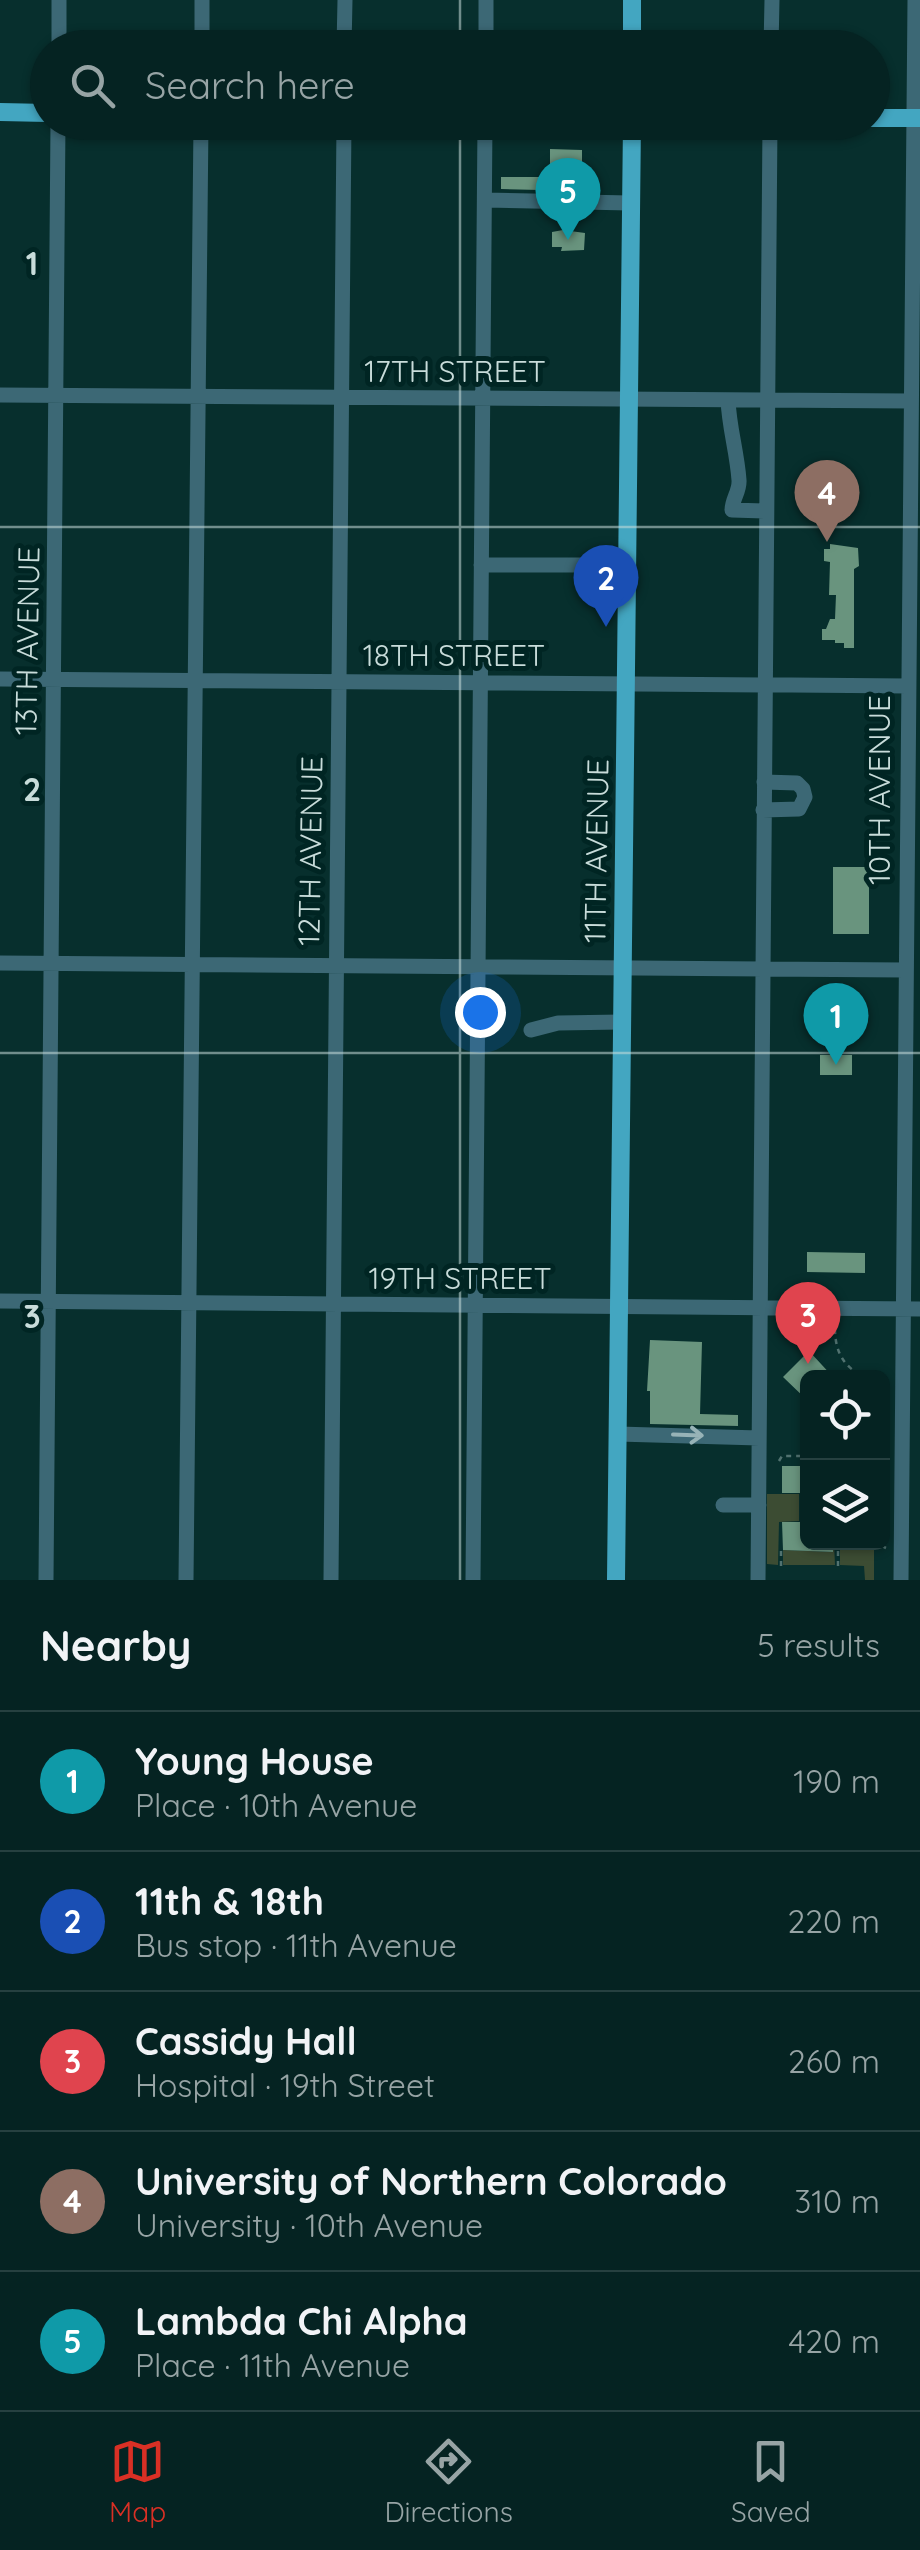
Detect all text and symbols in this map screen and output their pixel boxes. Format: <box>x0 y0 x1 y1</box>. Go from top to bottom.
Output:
search box <box>30 30 890 140</box>
icon: search <box>65 58 120 113</box>
text: Search here <box>145 61 355 109</box>
pin: 5 <box>536 158 600 240</box>
text: 1 <box>26 243 38 283</box>
street label: 17TH STREET <box>364 352 546 390</box>
pin: 4 <box>794 460 860 542</box>
pin: 2 <box>574 544 638 627</box>
street label: 13TH AVENUE <box>6 546 48 736</box>
street label: 18TH STREET <box>363 636 545 674</box>
street label: 10TH AVENUE <box>860 695 898 885</box>
street label: 12TH AVENUE <box>289 756 331 946</box>
street label: 11TH AVENUE <box>575 759 617 943</box>
text: 2 <box>23 769 41 809</box>
pin: 1 <box>804 982 868 1065</box>
your location <box>455 987 506 1038</box>
street label: 19TH STREET <box>368 1259 552 1297</box>
pin: 3 <box>776 1282 840 1364</box>
text: 3 <box>23 1296 41 1336</box>
map controls <box>800 1370 890 1550</box>
button: locate <box>800 1370 890 1460</box>
one-way arrow <box>672 1425 704 1444</box>
button: layers <box>800 1460 890 1550</box>
text: Nearby <box>40 1619 191 1672</box>
text: 5 results <box>757 1625 880 1665</box>
text: Young House <box>135 1737 374 1785</box>
text: 1 <box>66 1761 79 1801</box>
text: 190 m <box>793 1761 880 1801</box>
text: Place · 10th Avenue <box>135 1785 417 1825</box>
text: 11th & 18th <box>135 1877 324 1925</box>
text: 2 <box>63 1901 82 1941</box>
text: 220 m <box>788 1901 880 1941</box>
text: Bus stop · 11th Avenue <box>135 1925 457 1965</box>
text: Cassidy Hall <box>135 2017 357 2065</box>
text: 3 <box>64 2041 81 2081</box>
text: 260 m <box>788 2041 880 2081</box>
text: Hospital · 19th Street <box>135 2065 435 2105</box>
text: University of Northern Colorado <box>135 2157 727 2205</box>
text: 4 <box>63 2181 82 2221</box>
text: 310 m <box>794 2181 880 2221</box>
text: University · 10th Avenue <box>135 2205 483 2245</box>
text: Lambda Chi Alpha <box>135 2297 468 2345</box>
text: 5 <box>63 2321 82 2361</box>
text: 420 m <box>788 2321 880 2361</box>
text: Place · 11th Avenue <box>135 2345 410 2385</box>
tab: Map <box>109 2434 166 2529</box>
tab: Directions <box>384 2434 513 2529</box>
tab: Saved <box>731 2434 811 2529</box>

